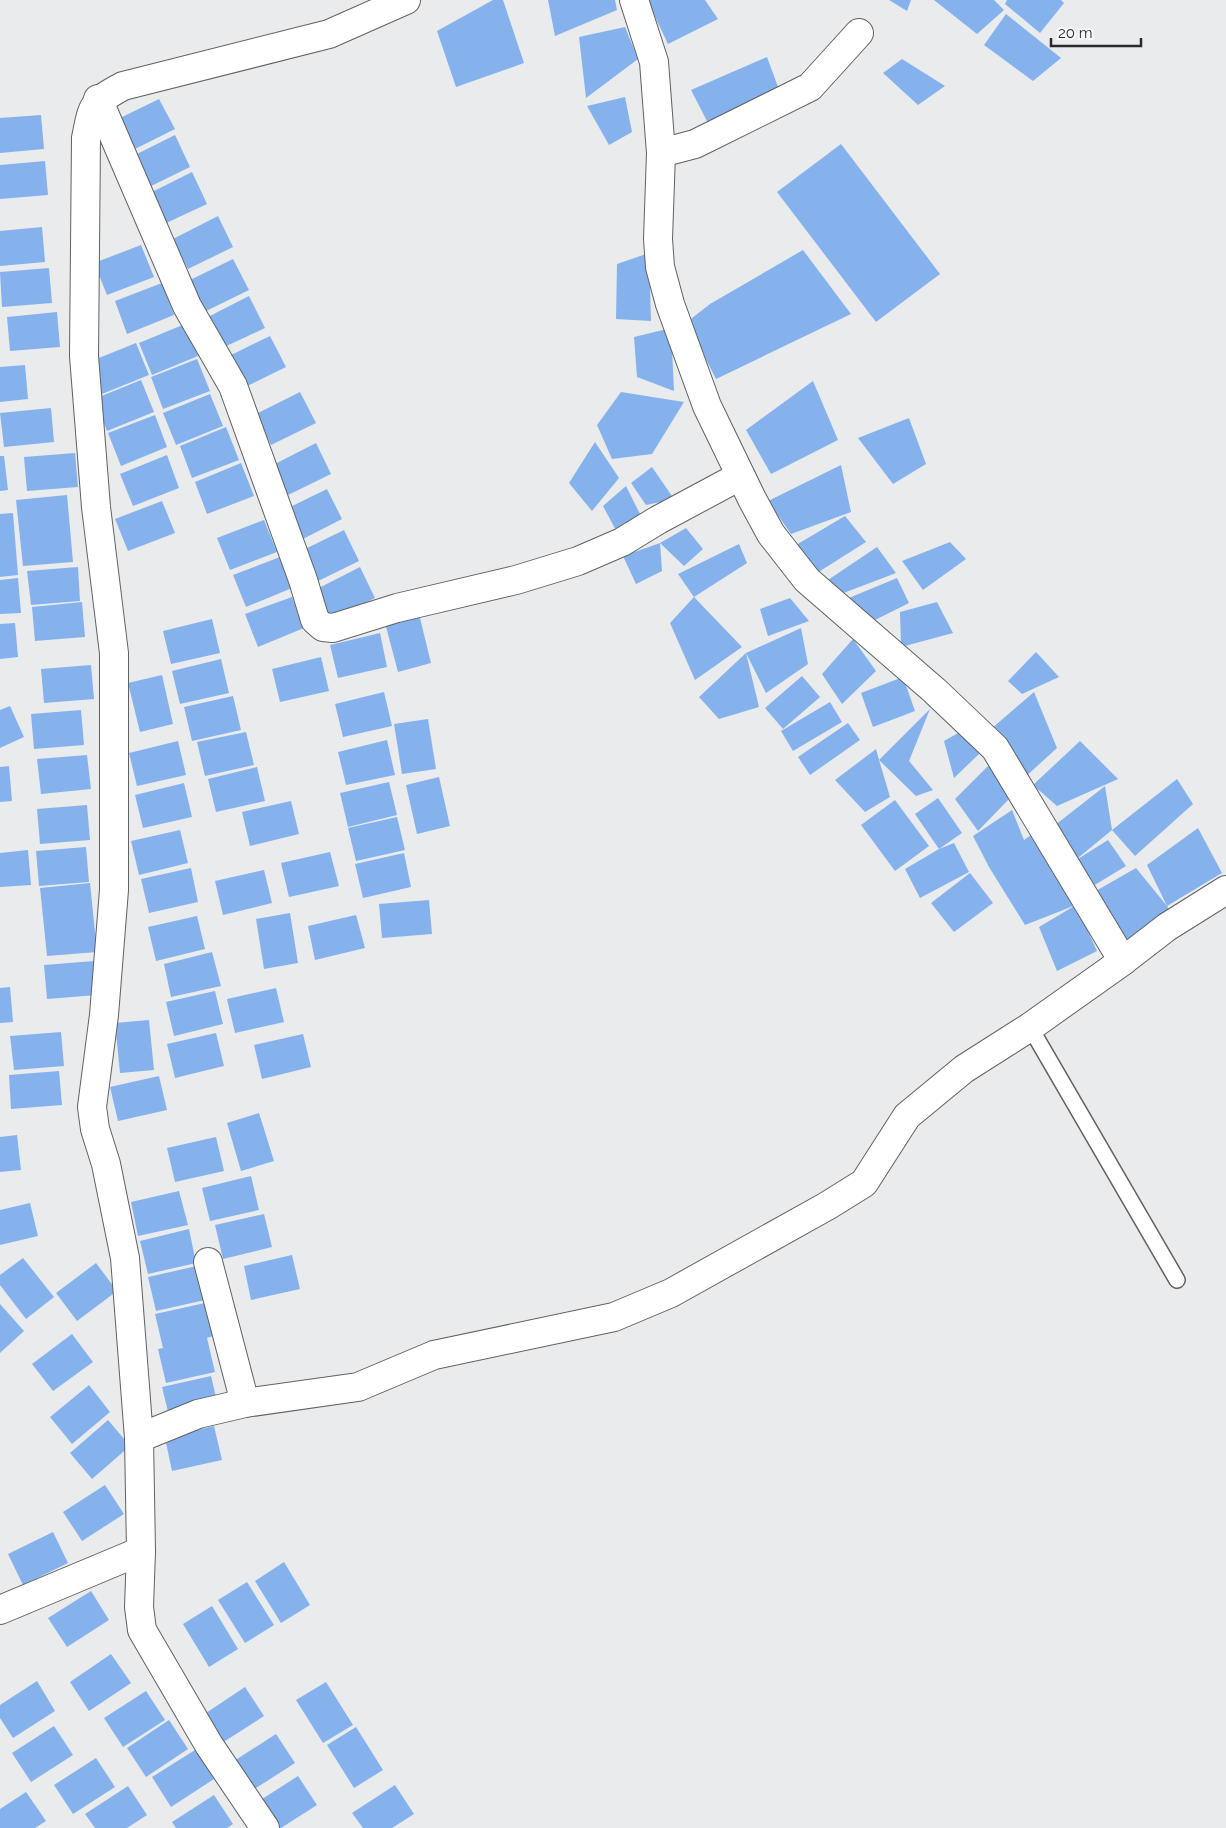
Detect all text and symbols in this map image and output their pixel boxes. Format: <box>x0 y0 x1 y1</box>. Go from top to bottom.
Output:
scale bar <box>1051 15 1141 47</box>
text: 20 m <box>1058 24 1093 42</box>

